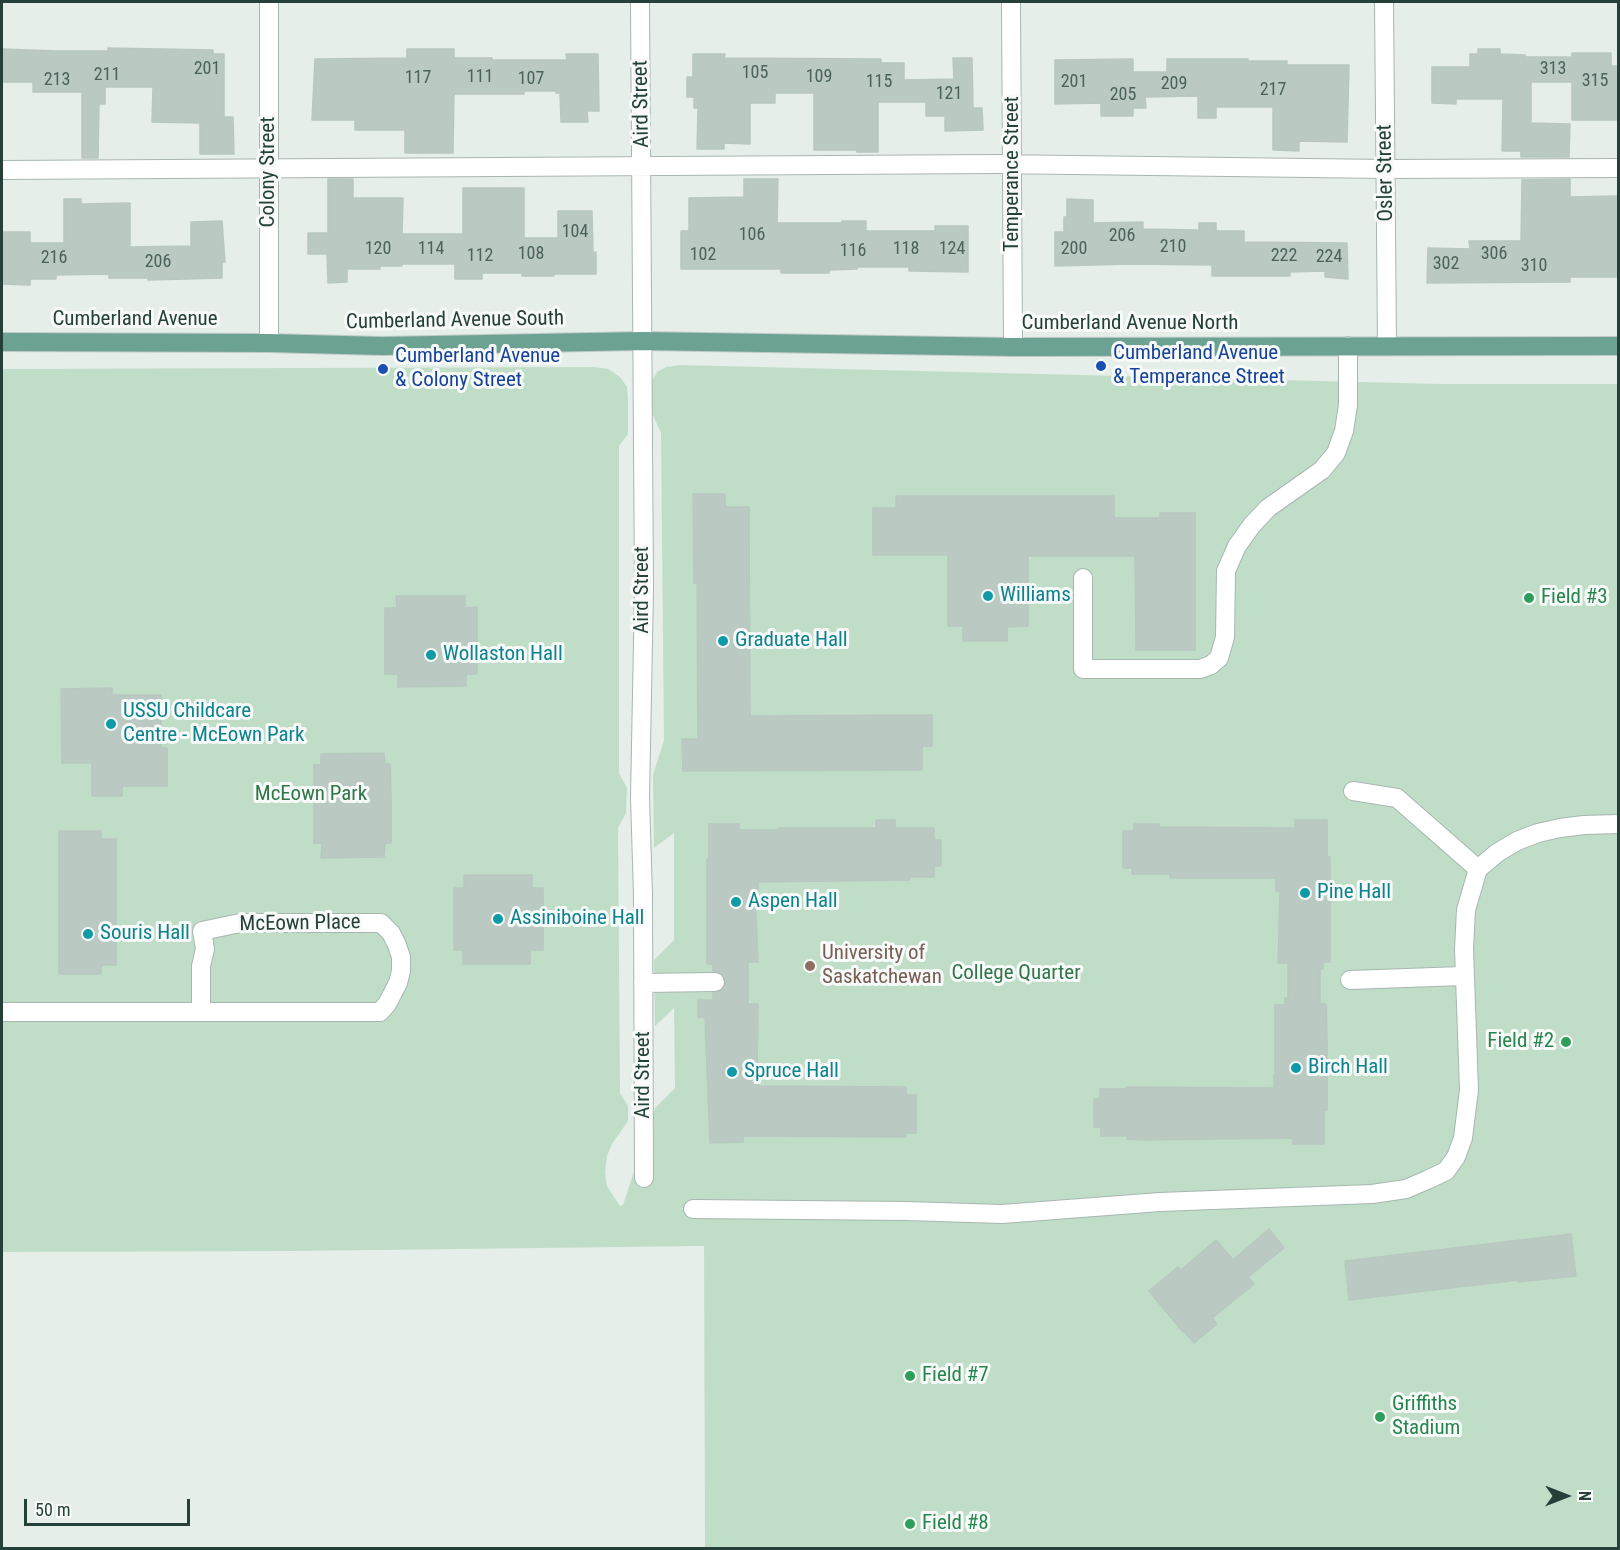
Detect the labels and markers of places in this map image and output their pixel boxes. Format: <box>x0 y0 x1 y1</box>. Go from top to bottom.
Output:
place label: Cumberland Avenue & Temperance Street <box>1113 341 1285 391</box>
place label: Cumberland Avenue & Colony Street <box>395 344 560 394</box>
marker: Cumberland Avenue & Temperance Street <box>1094 359 1108 373</box>
marker: Cumberland Avenue & Colony Street <box>376 362 390 376</box>
place label: Williams <box>1000 583 1071 609</box>
place label: Field #3 <box>1541 585 1608 611</box>
marker: Williams <box>981 589 995 603</box>
marker: Field #3 <box>1522 591 1536 605</box>
place label: Graduate Hall <box>735 628 848 654</box>
marker: Graduate Hall <box>716 634 730 648</box>
place label: Wollaston Hall <box>443 642 563 668</box>
marker: Wollaston Hall <box>424 648 438 662</box>
place label: USSU Childcare Centre - McEown Park <box>123 699 304 749</box>
marker: USSU Childcare Centre - McEown Park <box>104 717 118 731</box>
place label: Pine Hall <box>1317 880 1391 906</box>
marker: Pine Hall <box>1298 886 1312 900</box>
place label: Aspen Hall <box>748 889 838 915</box>
marker: Aspen Hall <box>729 895 743 909</box>
place label: Assiniboine Hall <box>510 906 644 932</box>
marker: Assiniboine Hall <box>491 912 505 926</box>
place label: Souris Hall <box>100 921 190 947</box>
marker: Souris Hall <box>81 927 95 941</box>
place label: University of Saskatchewan <box>822 941 942 991</box>
marker: University of Saskatchewan <box>803 959 817 973</box>
place label: Field #2 <box>1487 1029 1554 1055</box>
marker: Field #2 <box>1559 1035 1573 1049</box>
place label: Birch Hall <box>1308 1055 1388 1081</box>
place label: Spruce Hall <box>744 1059 839 1085</box>
marker: Birch Hall <box>1289 1061 1303 1075</box>
marker: Spruce Hall <box>725 1065 739 1079</box>
place label: Field #7 <box>922 1363 989 1389</box>
marker: Field #7 <box>903 1369 917 1383</box>
place label: Griffiths Stadium <box>1392 1392 1460 1442</box>
marker: Griffiths Stadium <box>1373 1410 1387 1424</box>
place label: Field #8 <box>922 1511 989 1537</box>
marker: Field #8 <box>903 1517 917 1531</box>

